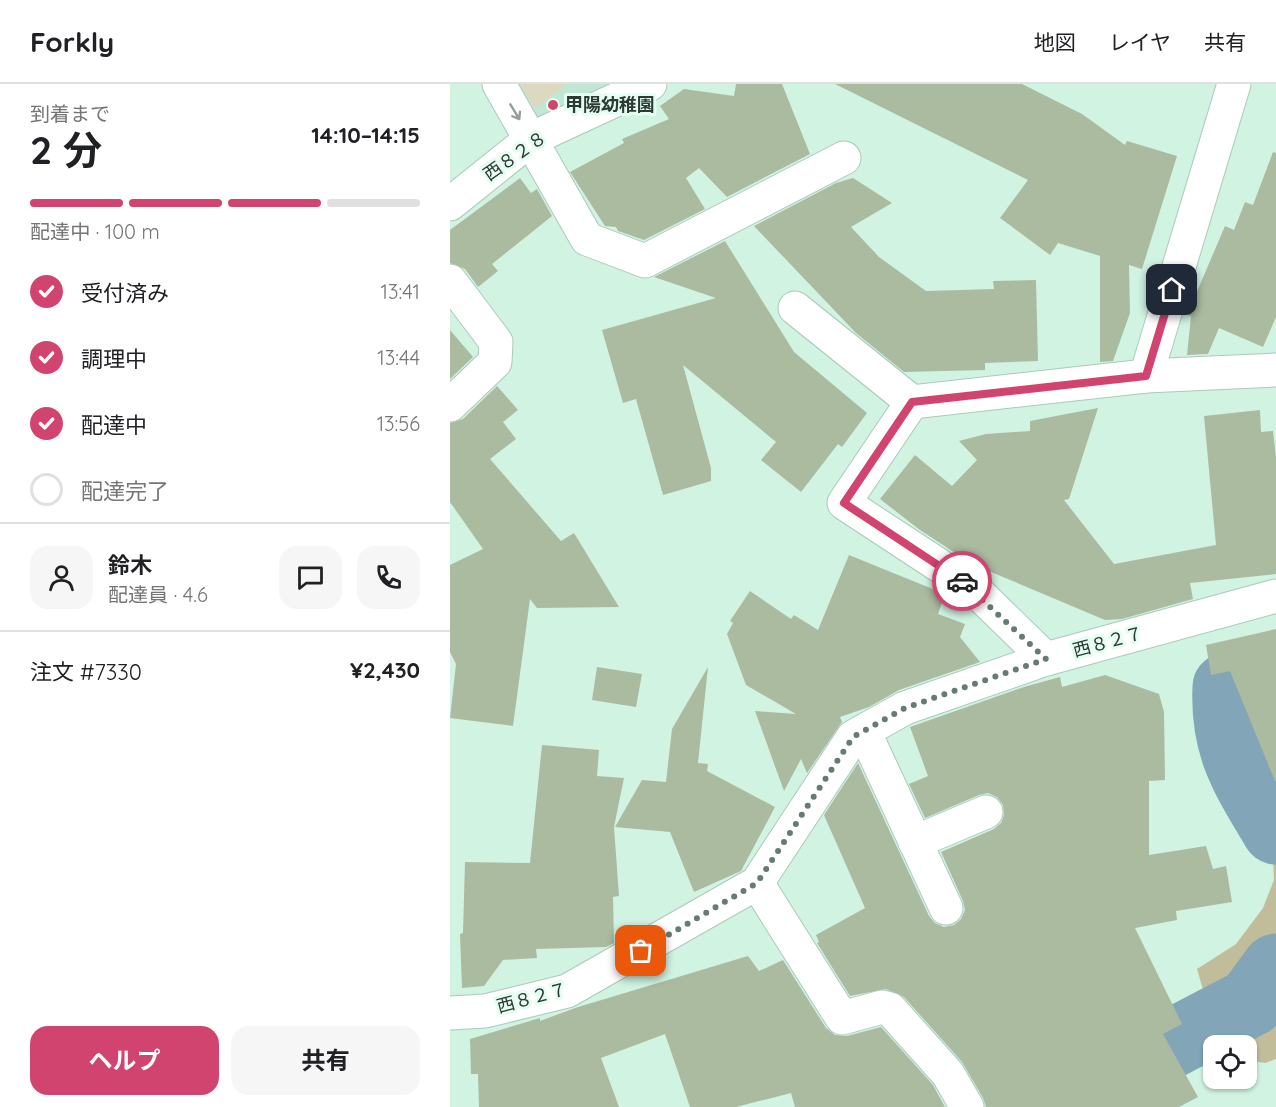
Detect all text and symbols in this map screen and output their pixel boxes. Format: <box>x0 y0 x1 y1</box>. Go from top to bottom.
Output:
text: Forkly <box>30 24 114 59</box>
text: 地図 <box>1034 29 1076 55</box>
text: レイヤ <box>1109 29 1171 55</box>
text: 共有 <box>1204 29 1246 55</box>
place label: 甲陽幼稚園 <box>565 93 655 116</box>
marker: 甲陽幼稚園 <box>546 98 560 112</box>
text: 到着まで <box>30 101 110 126</box>
one-way arrow <box>509 103 521 120</box>
text: 14:10–14:15 <box>311 121 420 149</box>
text: 2 分 <box>30 125 102 174</box>
street label: 西８２８ <box>479 126 551 186</box>
text: 配達中 · 100 m <box>30 219 160 244</box>
pin <box>1146 264 1197 315</box>
icon: home <box>1155 273 1188 306</box>
icon: check <box>30 275 63 308</box>
text: 受付済み <box>81 279 169 307</box>
text: 13:41 <box>381 279 420 304</box>
icon: check <box>30 341 63 374</box>
text: 調理中 <box>81 345 147 373</box>
text: 13:44 <box>377 345 420 370</box>
icon: check <box>30 407 63 440</box>
text: 配達中 <box>81 411 147 439</box>
text: 13:56 <box>377 411 420 436</box>
text: 配達完了 <box>81 477 169 505</box>
button: person <box>30 546 93 609</box>
button: chat <box>279 546 342 609</box>
button: phone <box>357 546 420 609</box>
text: 鈴木 <box>108 551 152 579</box>
courier <box>932 551 992 611</box>
icon: car <box>946 565 979 598</box>
text: 配達員 · 4.6 <box>108 582 208 607</box>
street label: 西８２７ <box>1070 621 1146 662</box>
text: ¥2,430 <box>350 656 420 684</box>
text: 注文 #7330 <box>30 658 142 686</box>
pin <box>615 925 666 976</box>
icon: bag <box>624 934 657 967</box>
street label: 西８２７ <box>494 977 570 1018</box>
button: ヘルプ <box>30 1026 219 1095</box>
button: 共有 <box>231 1026 420 1095</box>
map controls <box>1203 1035 1257 1089</box>
button: locate <box>1203 1035 1257 1089</box>

